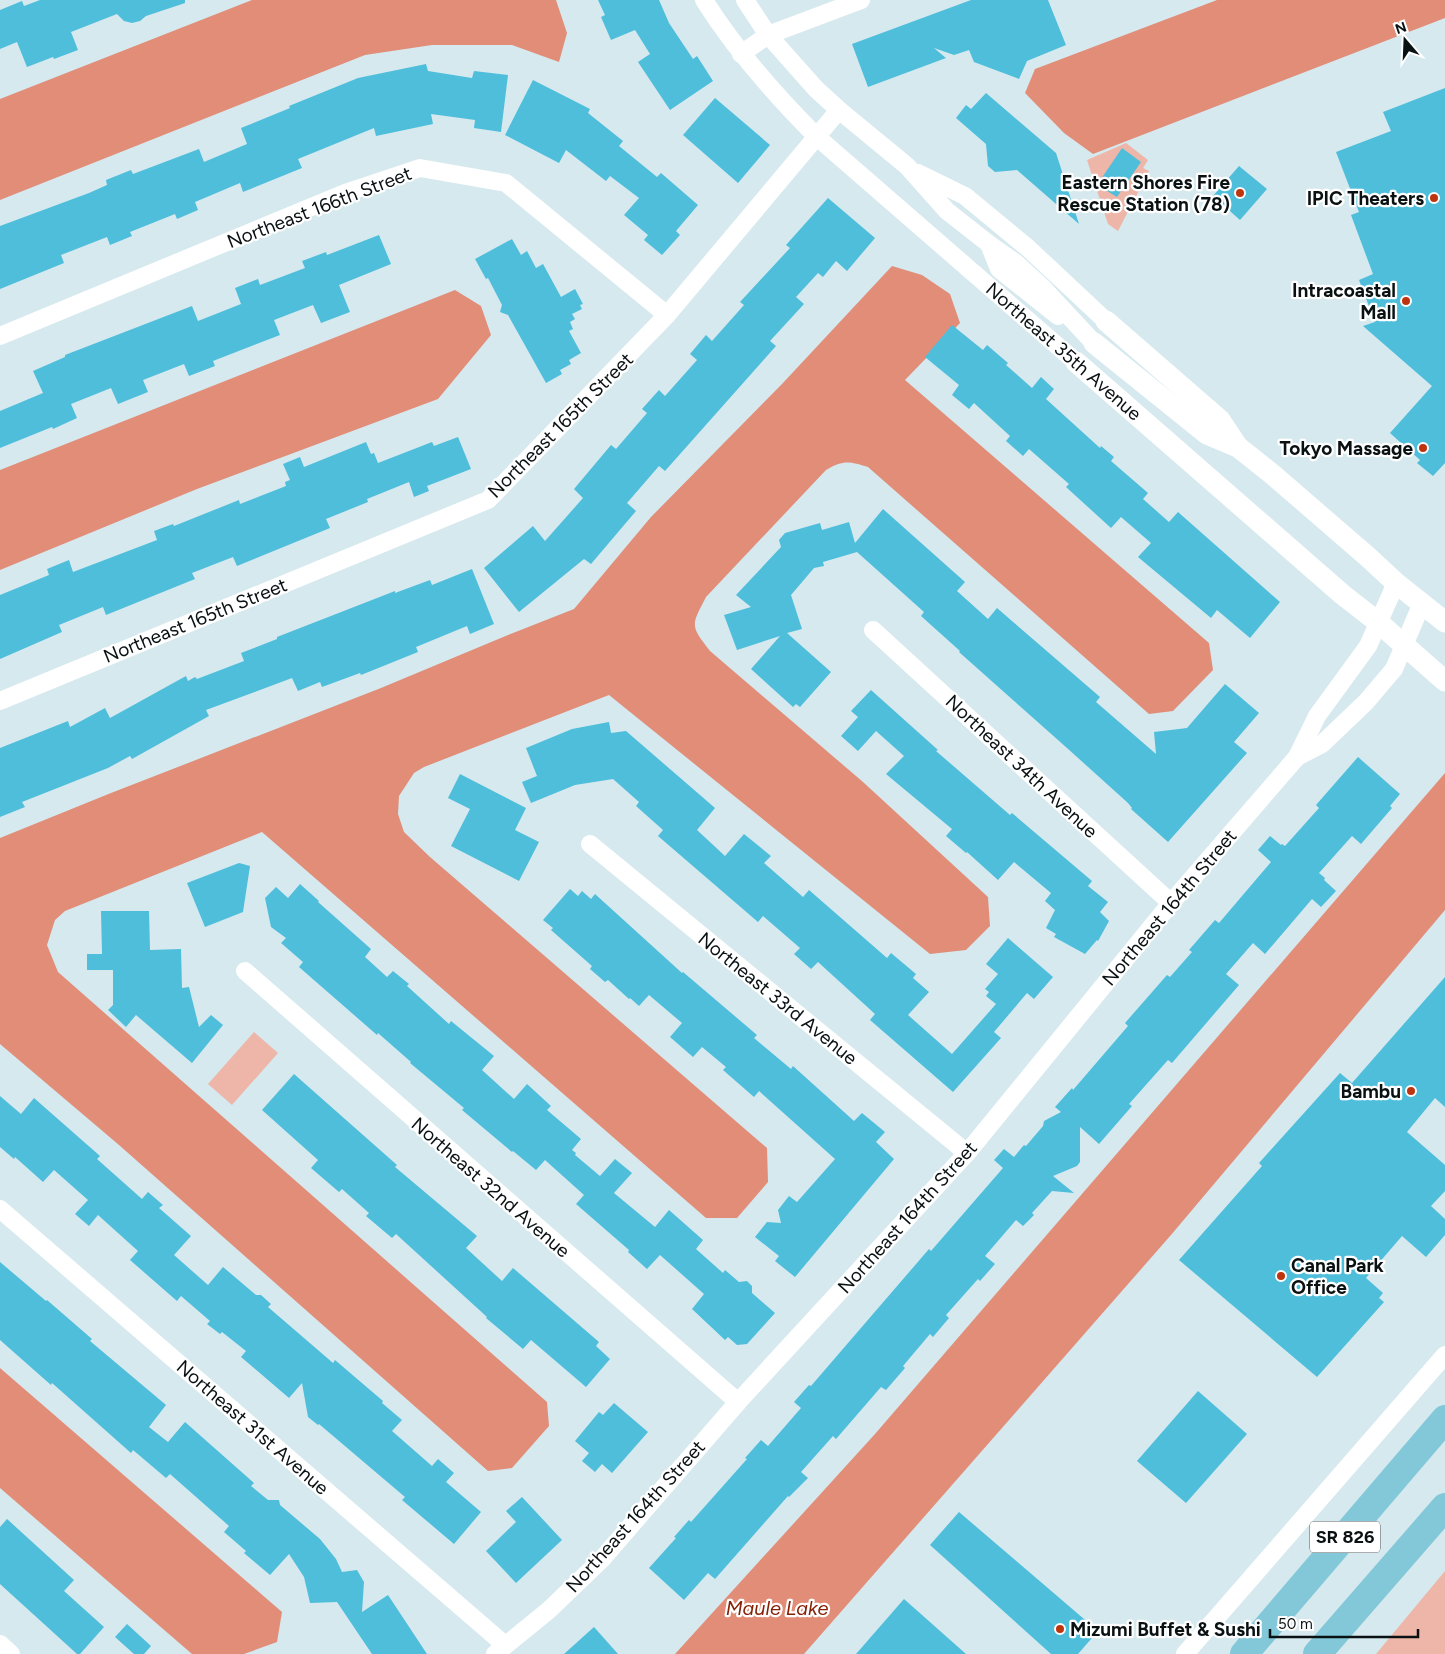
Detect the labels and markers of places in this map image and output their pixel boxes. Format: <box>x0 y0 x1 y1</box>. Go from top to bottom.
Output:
place label: Eastern Shores Fire Rescue Station (78) <box>1057 171 1230 216</box>
marker: Eastern Shores Fire Rescue Station (78) <box>1234 187 1246 199</box>
place label: IPIC Theaters <box>1307 187 1424 210</box>
marker: IPIC Theaters <box>1428 192 1440 204</box>
place label: Intracoastal Mall <box>1292 279 1396 324</box>
marker: Intracoastal Mall <box>1400 295 1412 307</box>
place label: Tokyo Massage <box>1280 437 1413 460</box>
marker: Tokyo Massage <box>1417 442 1429 454</box>
place label: Bambu <box>1341 1080 1401 1103</box>
marker: Bambu <box>1405 1085 1417 1097</box>
place label: Canal Park Office <box>1291 1254 1385 1299</box>
marker: Canal Park Office <box>1275 1270 1287 1282</box>
place label: Mizumi Buffet & Sushi <box>1070 1618 1261 1641</box>
marker: Mizumi Buffet & Sushi <box>1054 1623 1066 1635</box>

